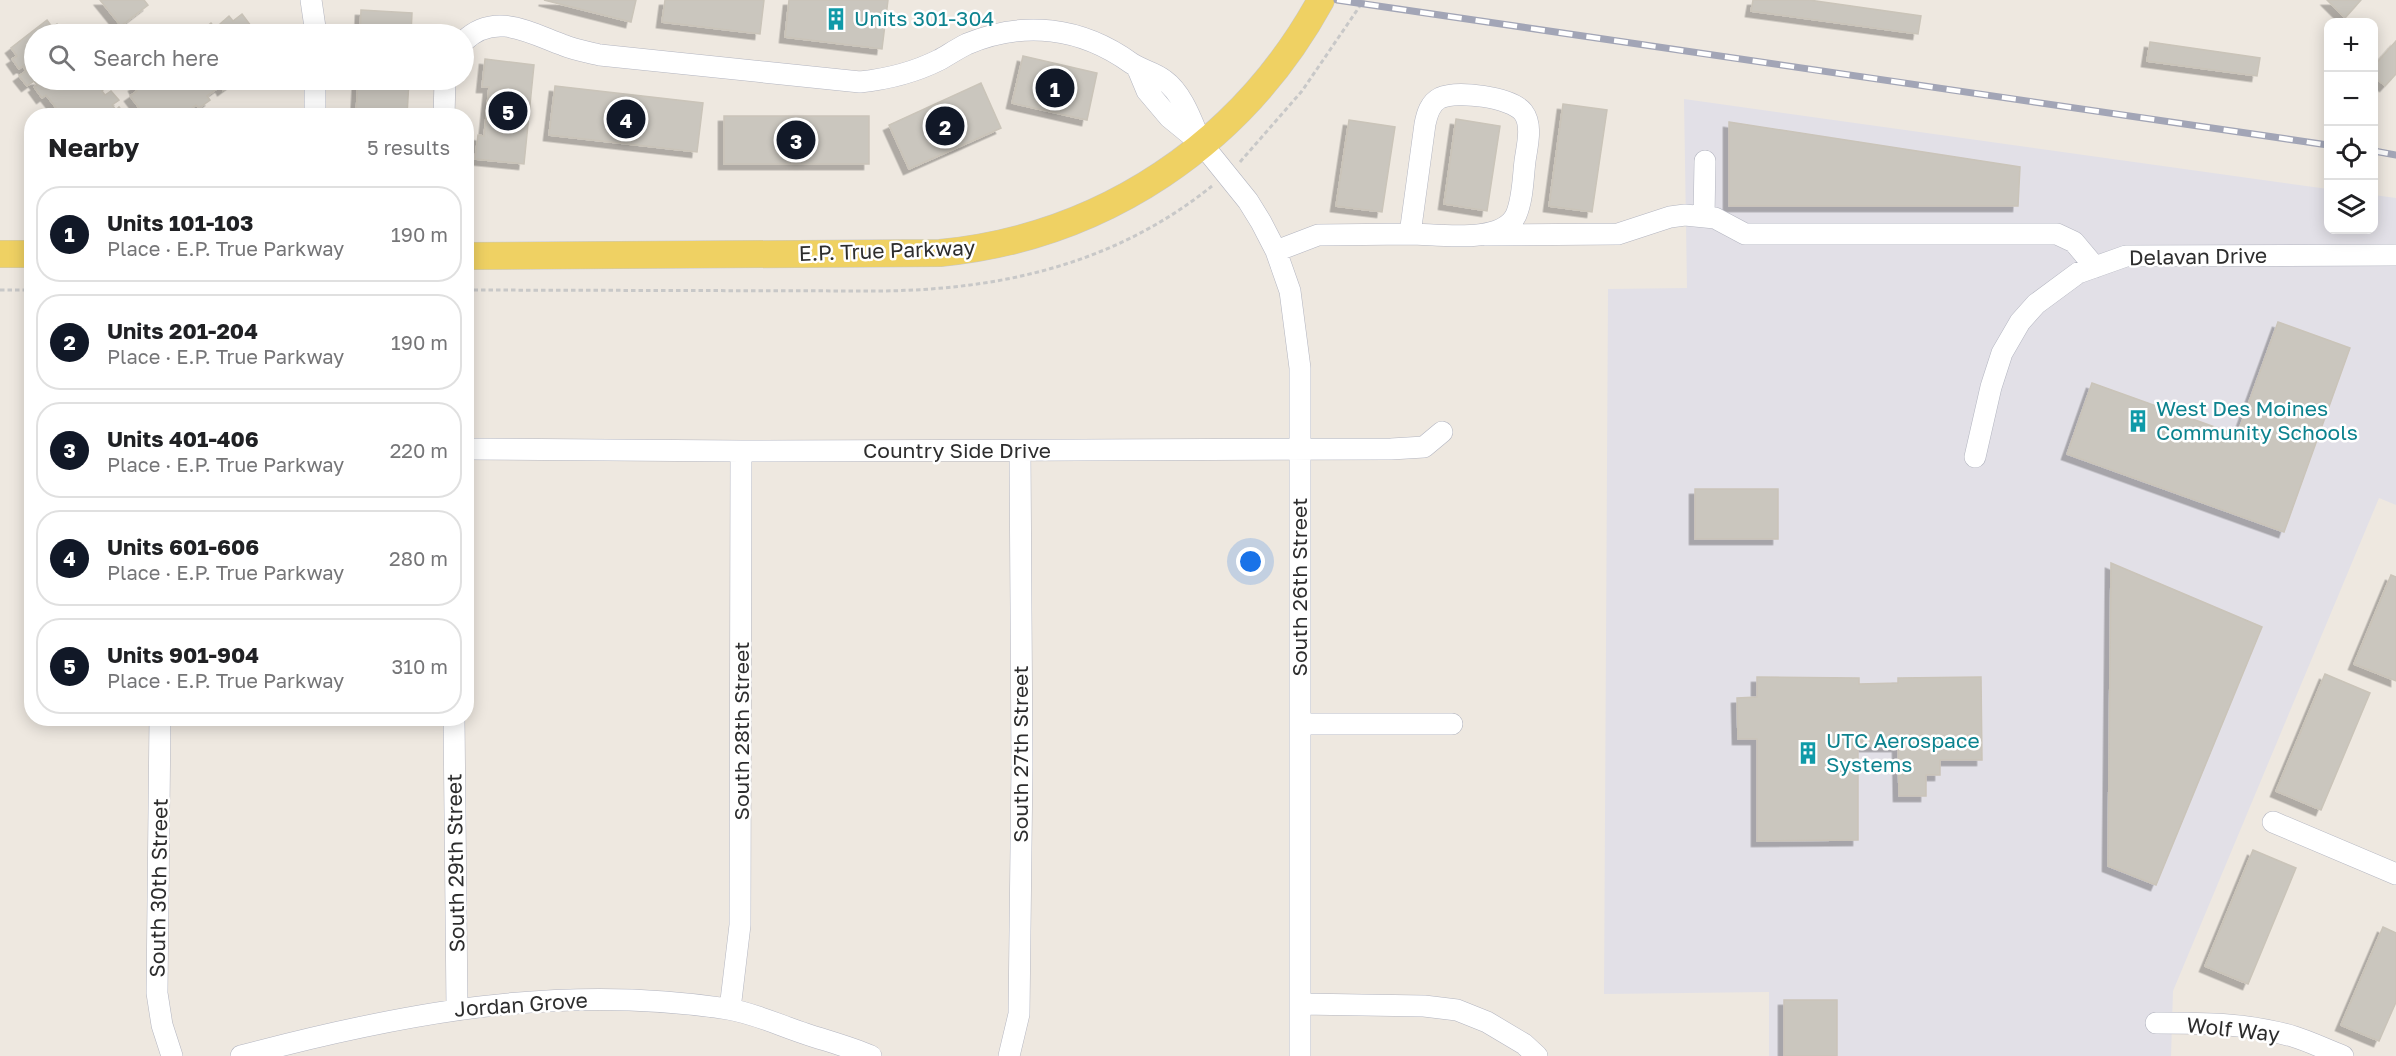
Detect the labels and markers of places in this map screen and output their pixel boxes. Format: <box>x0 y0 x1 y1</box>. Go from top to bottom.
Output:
place label: Units 301-304 <box>854 5 994 31</box>
building icon: Units 301-304 <box>823 6 849 32</box>
pin: 1 <box>1036 66 1074 110</box>
pin: 5 <box>488 88 528 134</box>
pin: 4 <box>606 96 646 142</box>
pin: 2 <box>926 104 964 148</box>
pin: 3 <box>776 118 816 162</box>
place label: West Des Moines Community Schools <box>2156 395 2358 445</box>
building icon: West Des Moines Community Schools <box>2125 408 2151 434</box>
place label: UTC Aerospace Systems <box>1826 727 1980 777</box>
building icon: UTC Aerospace Systems <box>1795 740 1821 766</box>

